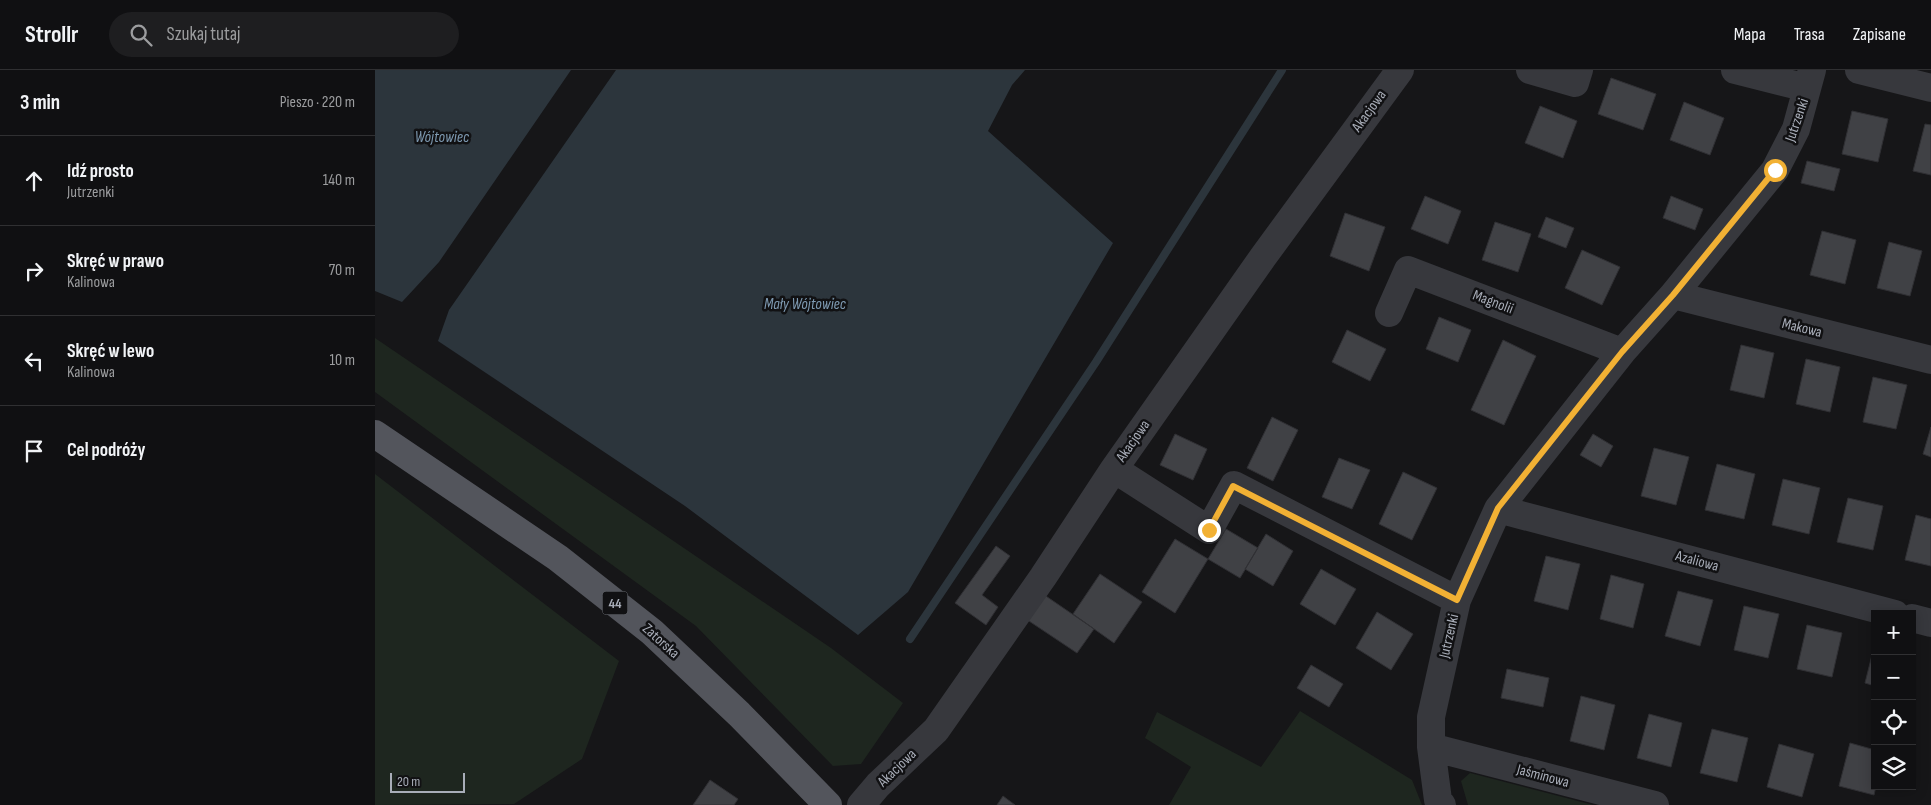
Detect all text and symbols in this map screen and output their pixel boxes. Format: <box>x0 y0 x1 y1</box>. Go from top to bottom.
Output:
search box <box>109 12 459 57</box>
text: Strollr <box>25 20 79 49</box>
icon: search <box>127 21 155 49</box>
text: Szukaj tutaj <box>167 23 240 46</box>
text: Mapa <box>1734 24 1766 45</box>
text: Trasa <box>1794 24 1825 45</box>
text: Zapisane <box>1853 24 1906 45</box>
street label: Akacjowa <box>1347 86 1391 136</box>
text: 3 min <box>20 90 60 115</box>
text: Pieszo · 220 m <box>280 93 355 112</box>
street label: Jutrzenki <box>1780 96 1813 145</box>
water label: Wójtowiec <box>415 128 470 147</box>
route start <box>1764 159 1787 182</box>
text: Idź prosto <box>67 160 134 183</box>
icon: ahead <box>20 167 48 195</box>
text: 140 m <box>323 171 355 190</box>
text: Jutrzenki <box>67 183 114 202</box>
text: Skręć w prawo <box>67 250 164 273</box>
icon: right <box>20 257 48 285</box>
text: 70 m <box>329 261 355 280</box>
text: Kalinowa <box>67 273 115 292</box>
street label: Magnolii <box>1470 286 1516 318</box>
water label: Mały Wójtowiec <box>764 295 847 314</box>
street label: Makowa <box>1780 314 1824 342</box>
text: Skręć w lewo <box>67 340 154 363</box>
icon: left <box>20 347 48 375</box>
text: 10 m <box>329 351 355 370</box>
text: Kalinowa <box>67 363 115 382</box>
street label: Akacjowa <box>1111 416 1154 467</box>
icon: arrive <box>20 437 48 465</box>
text: Cel podróży <box>67 439 145 462</box>
route end <box>1198 519 1221 542</box>
street label: Azaliowa <box>1672 546 1721 576</box>
road number: 44 <box>603 592 627 614</box>
map controls <box>1871 610 1916 790</box>
button: + <box>1871 610 1916 655</box>
street label: Jutrzenki <box>1435 612 1463 661</box>
street label: Zatorska <box>638 619 684 663</box>
button: − <box>1871 655 1916 700</box>
button: locate <box>1871 700 1916 745</box>
street label: Akacjowa <box>873 745 921 792</box>
button: layers <box>1871 745 1916 790</box>
street label: Jaśminowa <box>1514 760 1571 792</box>
scale bar <box>390 770 465 793</box>
text: 20 m <box>397 773 420 790</box>

